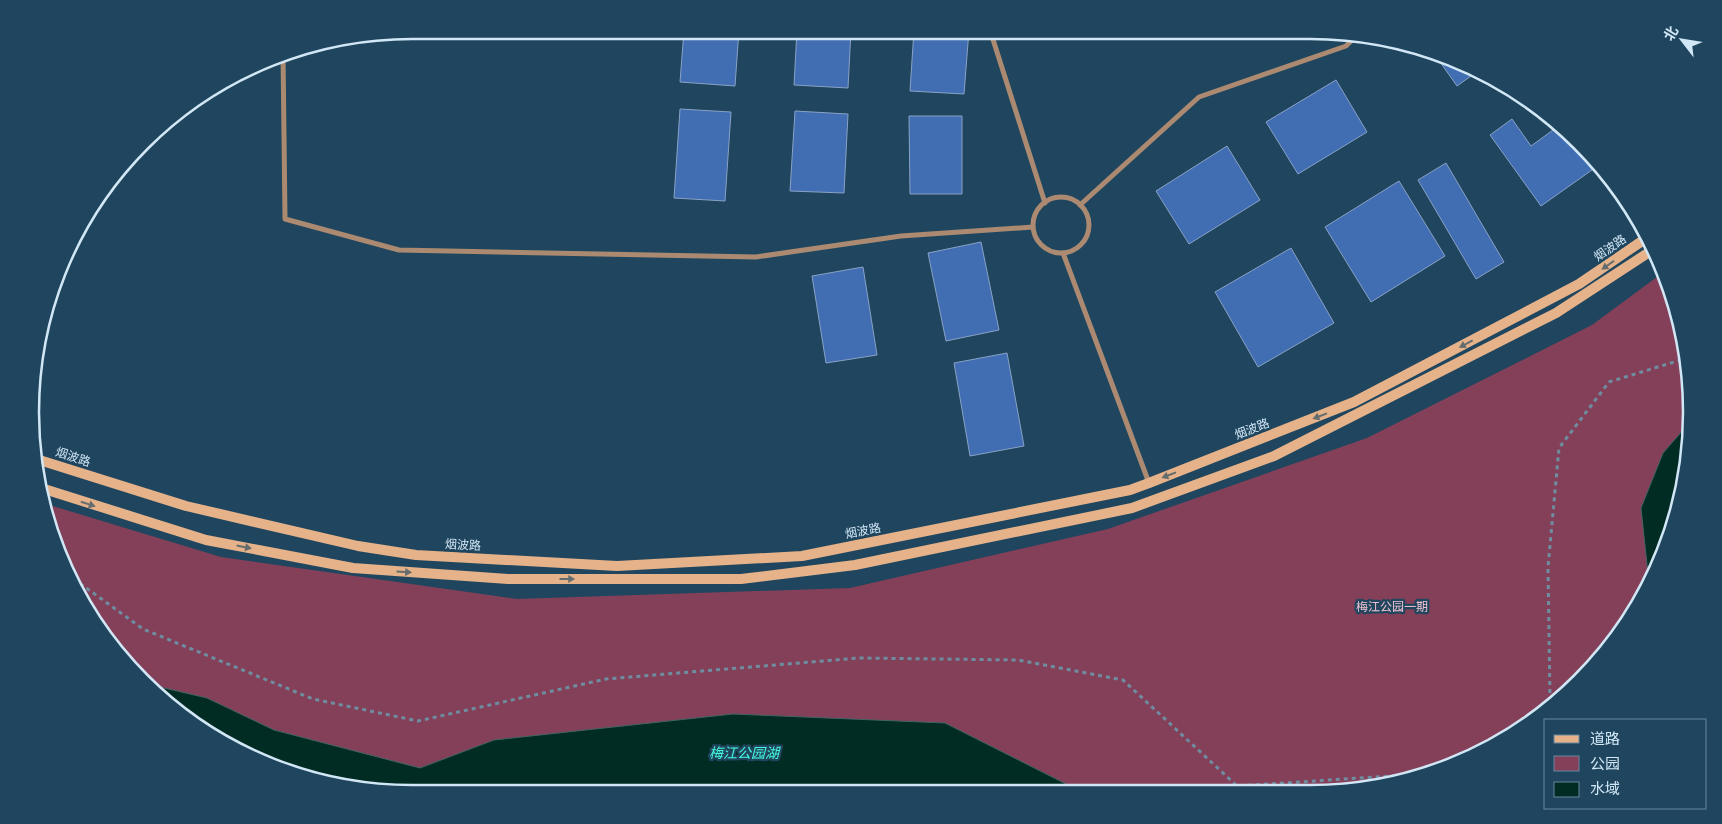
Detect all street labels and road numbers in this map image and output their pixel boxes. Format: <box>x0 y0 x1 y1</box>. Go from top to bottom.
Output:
street label: 烟波路 <box>1591 232 1629 264</box>
street label: 烟波路 <box>1233 416 1271 442</box>
street label: 烟波路 <box>54 445 92 469</box>
street label: 烟波路 <box>844 521 882 541</box>
street label: 烟波路 <box>445 537 481 553</box>

